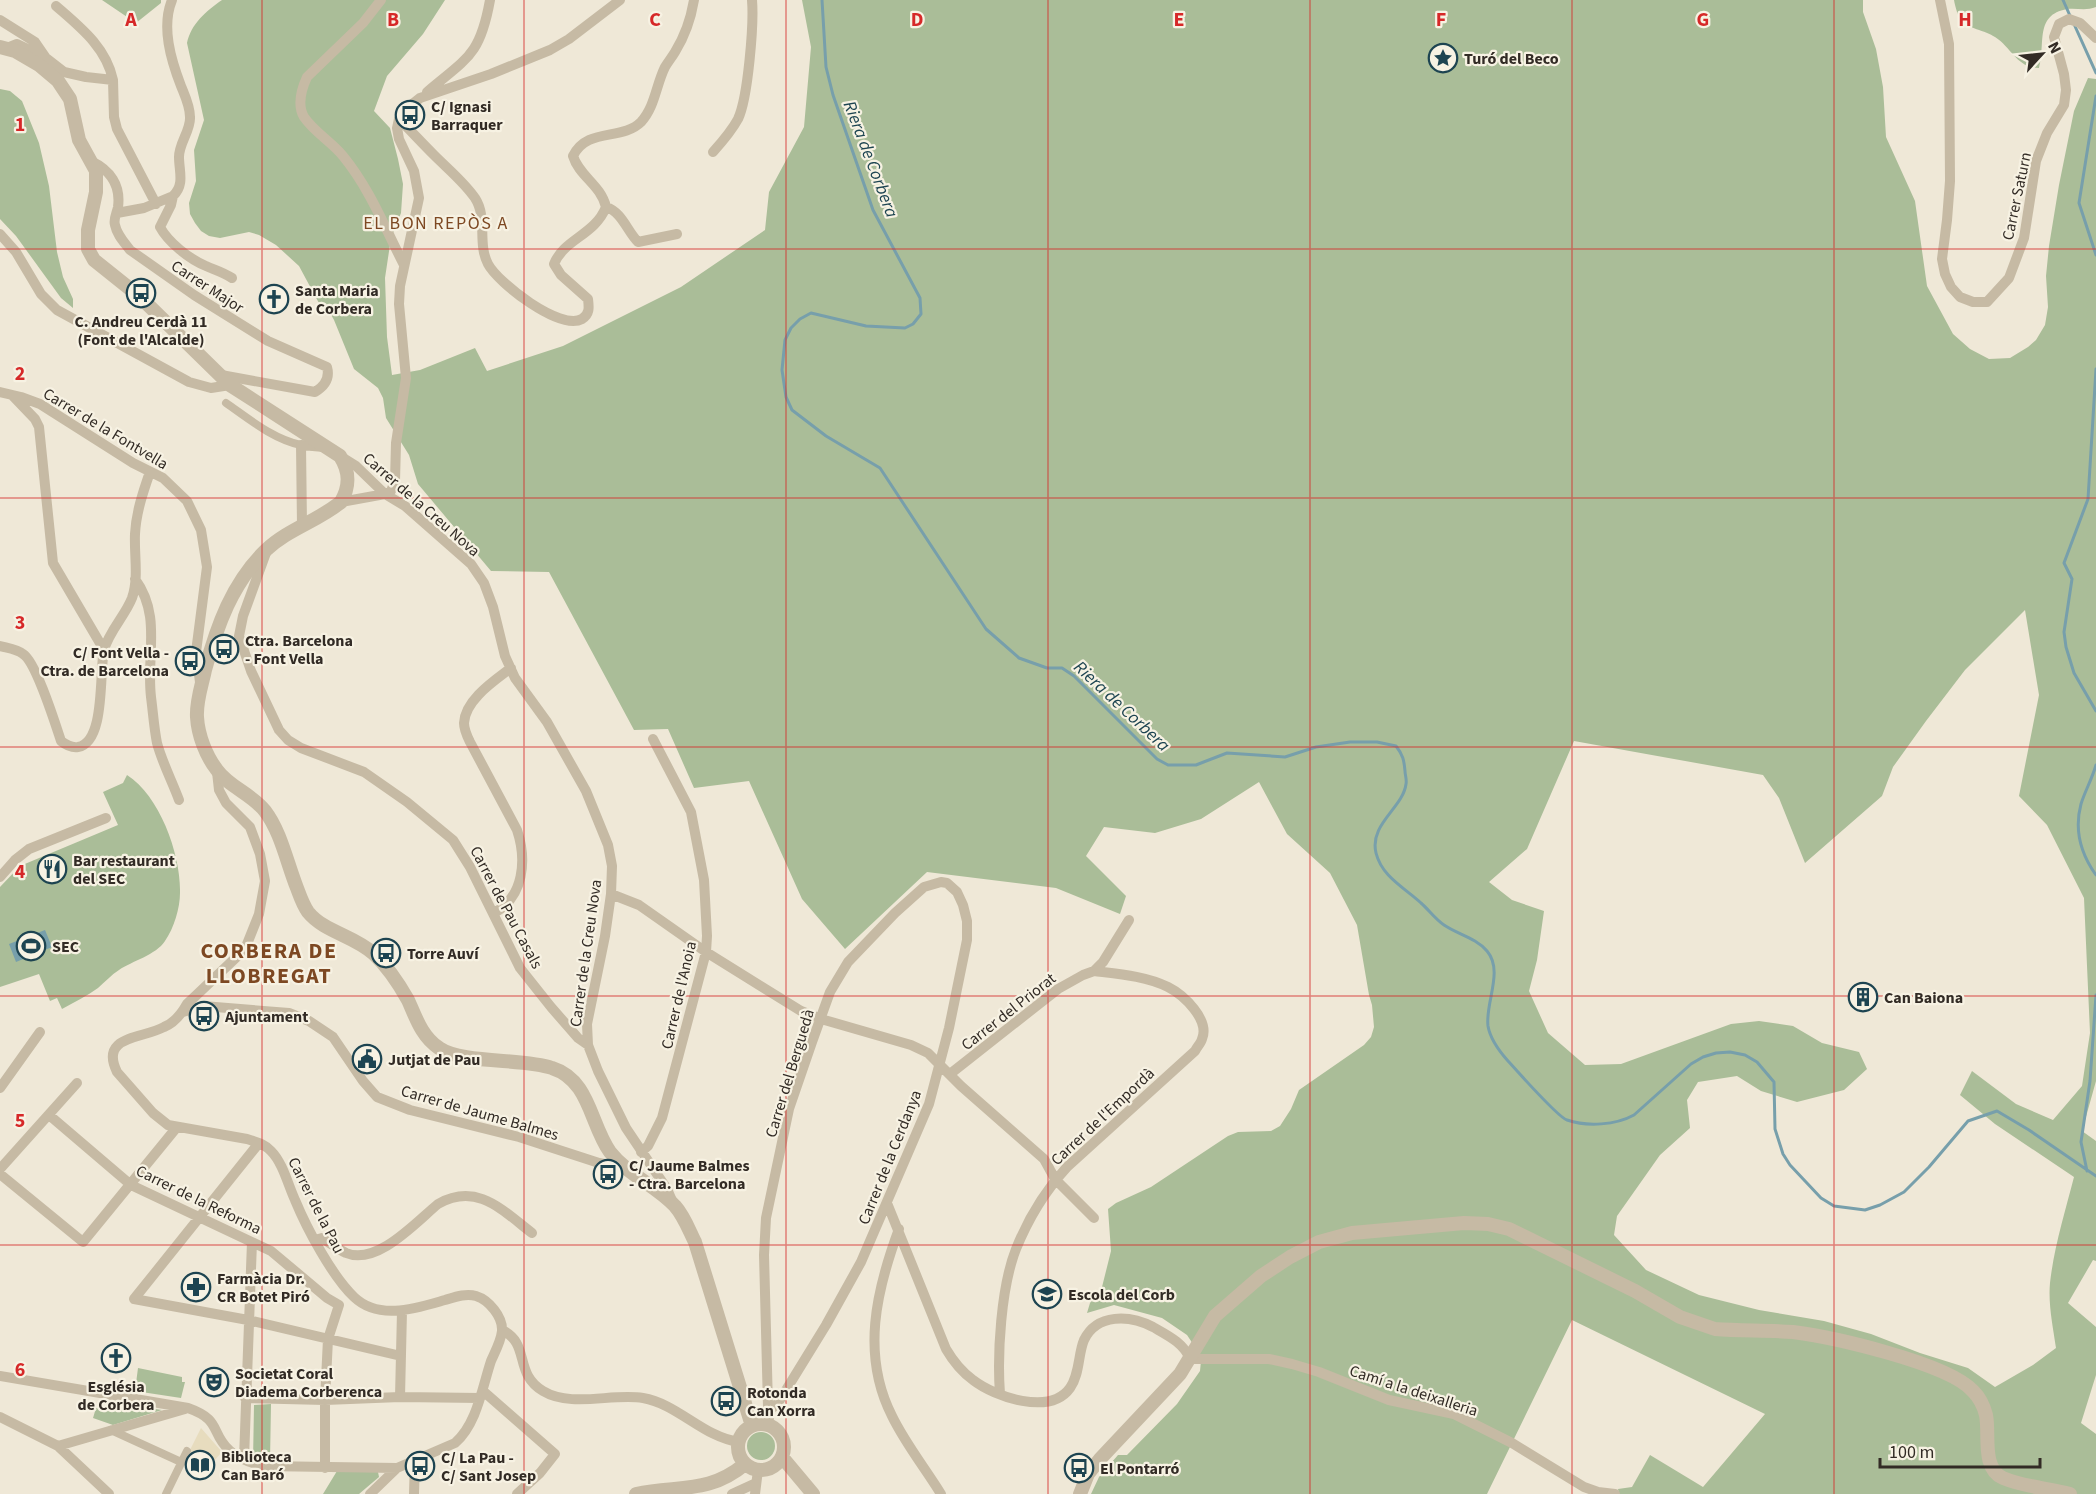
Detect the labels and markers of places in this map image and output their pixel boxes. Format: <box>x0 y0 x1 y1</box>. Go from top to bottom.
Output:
place icon: Turó del Beco <box>1427 42 1459 74</box>
place label: Turó del Beco <box>1464 48 1559 70</box>
place label: C/ Ignasi Barraquer <box>431 96 503 136</box>
bus stop icon: C/ Ignasi Barraquer <box>394 99 426 131</box>
bus stop icon: C. Andreu Cerdà 11 (Font de l'Alcalde) <box>125 277 157 309</box>
place label: Santa Maria de Corbera <box>295 280 379 320</box>
church icon: Santa Maria de Corbera <box>258 283 290 315</box>
place label: C. Andreu Cerdà 11 (Font de l'Alcalde) <box>74 311 208 351</box>
place label: Ctra. Barcelona - Font Vella <box>245 630 353 670</box>
bus stop icon: Ctra. Barcelona - Font Vella <box>208 633 240 665</box>
place label: C/ Font Vella - Ctra. de Barcelona <box>40 642 169 682</box>
bus stop icon: C/ Font Vella - Ctra. de Barcelona <box>174 645 206 677</box>
place label: Bar restaurant del SEC <box>73 850 175 890</box>
restaurant icon: Bar restaurant del SEC <box>36 853 68 885</box>
sports icon: SEC <box>15 930 47 962</box>
place label: SEC <box>52 936 79 958</box>
bus stop icon: Torre Auví <box>370 937 402 969</box>
place label: Torre Auví <box>407 943 480 965</box>
building icon: Can Baiona <box>1847 981 1879 1013</box>
place label: Can Baiona <box>1884 987 1963 1009</box>
bus stop icon: Ajuntament <box>188 1000 220 1032</box>
place label: Ajuntament <box>224 1006 308 1028</box>
public building icon: Jutjat de Pau <box>351 1043 383 1075</box>
place label: Jutjat de Pau <box>388 1049 480 1071</box>
place label: C/ Jaume Balmes - Ctra. Barcelona <box>629 1155 750 1195</box>
bus stop icon: C/ Jaume Balmes - Ctra. Barcelona <box>592 1158 624 1190</box>
place label: Farmàcia Dr. CR Botet Piró <box>217 1268 310 1308</box>
pharmacy icon: Farmàcia Dr. CR Botet Piró <box>180 1271 212 1303</box>
school or university icon: Escola del Corb <box>1031 1278 1063 1310</box>
place label: Escola del Corb <box>1068 1284 1175 1306</box>
church icon: Església de Corbera <box>100 1342 132 1374</box>
place label: Societat Coral Diadema Corberenca <box>235 1363 382 1403</box>
theatre icon: Societat Coral Diadema Corberenca <box>198 1366 230 1398</box>
place label: Església de Corbera <box>77 1376 155 1416</box>
place label: Rotonda Can Xorra <box>747 1382 816 1422</box>
bus stop icon: Rotonda Can Xorra <box>710 1385 742 1417</box>
place label: Biblioteca Can Baró <box>221 1446 292 1486</box>
place label: C/ La Pau - C/ Sant Josep <box>441 1447 536 1487</box>
library icon: Biblioteca Can Baró <box>184 1449 216 1481</box>
bus stop icon: C/ La Pau - C/ Sant Josep <box>404 1450 436 1482</box>
bus stop icon: El Pontarró <box>1063 1452 1095 1484</box>
place label: El Pontarró <box>1100 1458 1180 1480</box>

